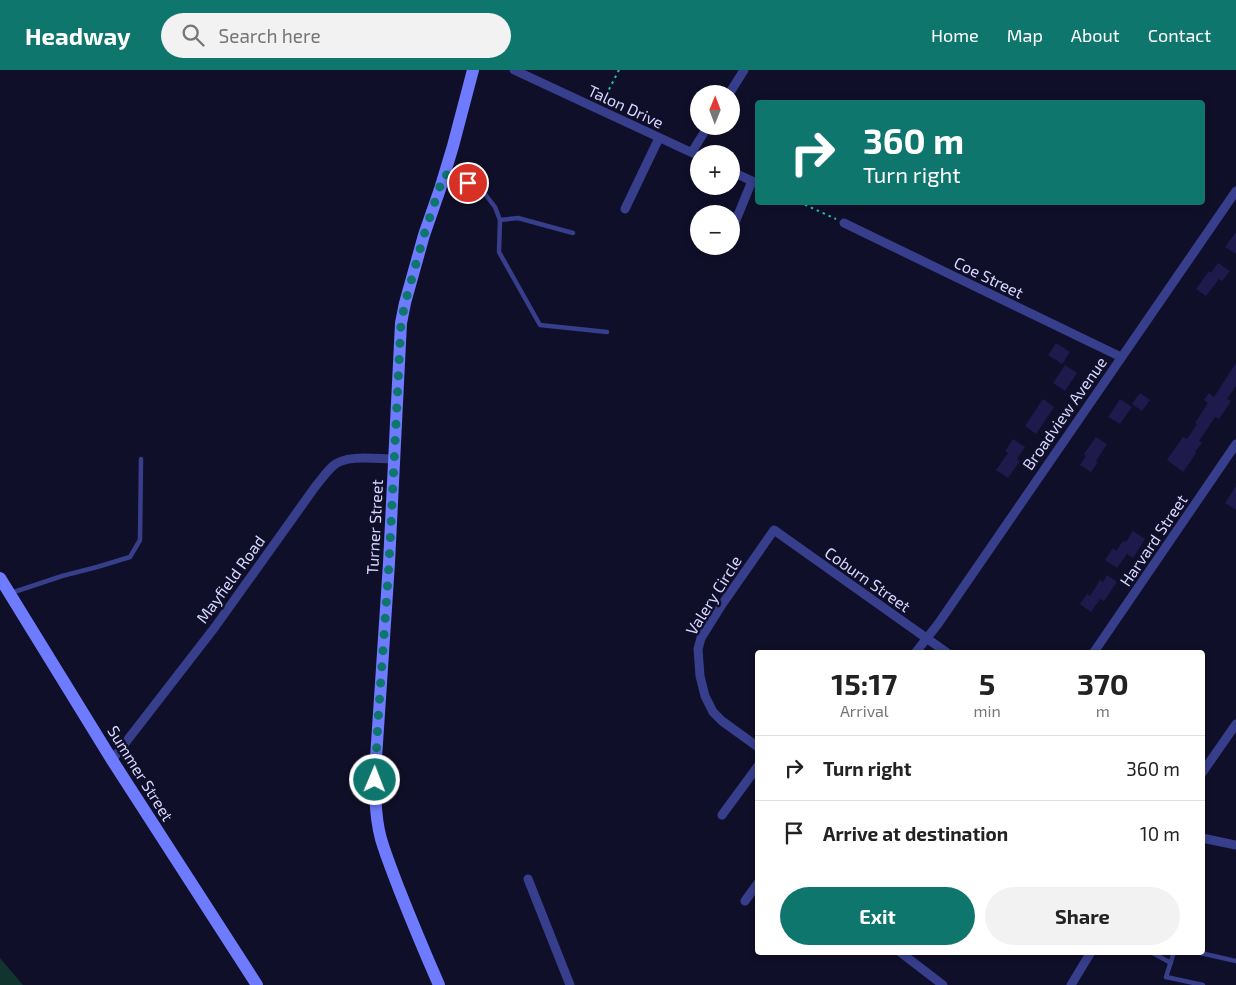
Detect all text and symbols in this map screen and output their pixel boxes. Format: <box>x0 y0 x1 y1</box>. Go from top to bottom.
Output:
search box <box>161 13 511 58</box>
text: Headway <box>25 21 131 50</box>
icon: search <box>179 21 207 49</box>
text: Search here <box>219 24 321 47</box>
text: Home <box>931 24 979 46</box>
text: Map <box>1007 24 1043 46</box>
text: About <box>1071 24 1120 46</box>
text: Contact <box>1148 24 1211 46</box>
street label: Talon Drive <box>585 80 667 132</box>
north arrow <box>690 85 740 135</box>
map controls <box>690 85 740 255</box>
text: 360 m <box>863 119 964 161</box>
icon: right <box>780 120 845 185</box>
button: + <box>690 145 740 195</box>
text: Turn right <box>863 161 961 187</box>
pin <box>447 162 489 204</box>
icon: arrive <box>454 169 482 197</box>
button: − <box>690 205 740 255</box>
street label: Coe Street <box>951 252 1027 302</box>
street label: Broadview Avenue <box>1018 353 1110 473</box>
street label: Turner Street <box>362 479 386 575</box>
street label: Harvard Street <box>1115 491 1191 589</box>
street label: Mayfield Road <box>192 531 268 627</box>
street label: Coburn Street <box>822 542 914 616</box>
street label: Valery Circle <box>681 552 745 638</box>
text: 15:17 <box>831 665 897 701</box>
text: 5 <box>979 665 995 701</box>
text: 370 <box>1077 665 1129 701</box>
text: Arrival <box>840 701 889 720</box>
text: min <box>973 701 1001 720</box>
text: m <box>1096 701 1110 720</box>
street label: Summer Street <box>104 722 178 824</box>
position arrow <box>348 753 400 805</box>
icon: right <box>780 754 808 782</box>
text: Turn right <box>823 757 911 780</box>
text: 360 m <box>1126 757 1180 780</box>
icon: arrive <box>780 819 808 847</box>
text: Arrive at destination <box>823 822 1008 845</box>
text: 10 m <box>1140 822 1180 845</box>
button: Exit <box>780 887 975 945</box>
button: Share <box>985 887 1180 945</box>

